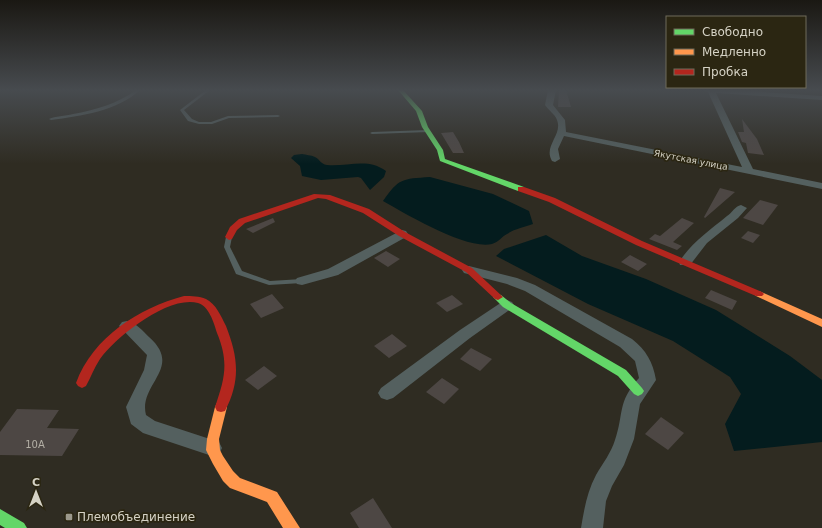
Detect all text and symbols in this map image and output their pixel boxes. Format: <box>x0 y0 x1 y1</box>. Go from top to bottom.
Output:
legend <box>666 16 806 88</box>
text: Свободно <box>702 25 763 39</box>
text: Медленно <box>702 45 766 59</box>
text: Пробка <box>702 65 748 79</box>
street label: Якутская улица <box>653 148 729 172</box>
house number: 10А <box>25 439 45 450</box>
north arrow <box>16 472 56 512</box>
text: С <box>32 476 40 489</box>
place label: Племобъединение <box>77 510 195 524</box>
marker: Племобъединение <box>64 512 74 522</box>

